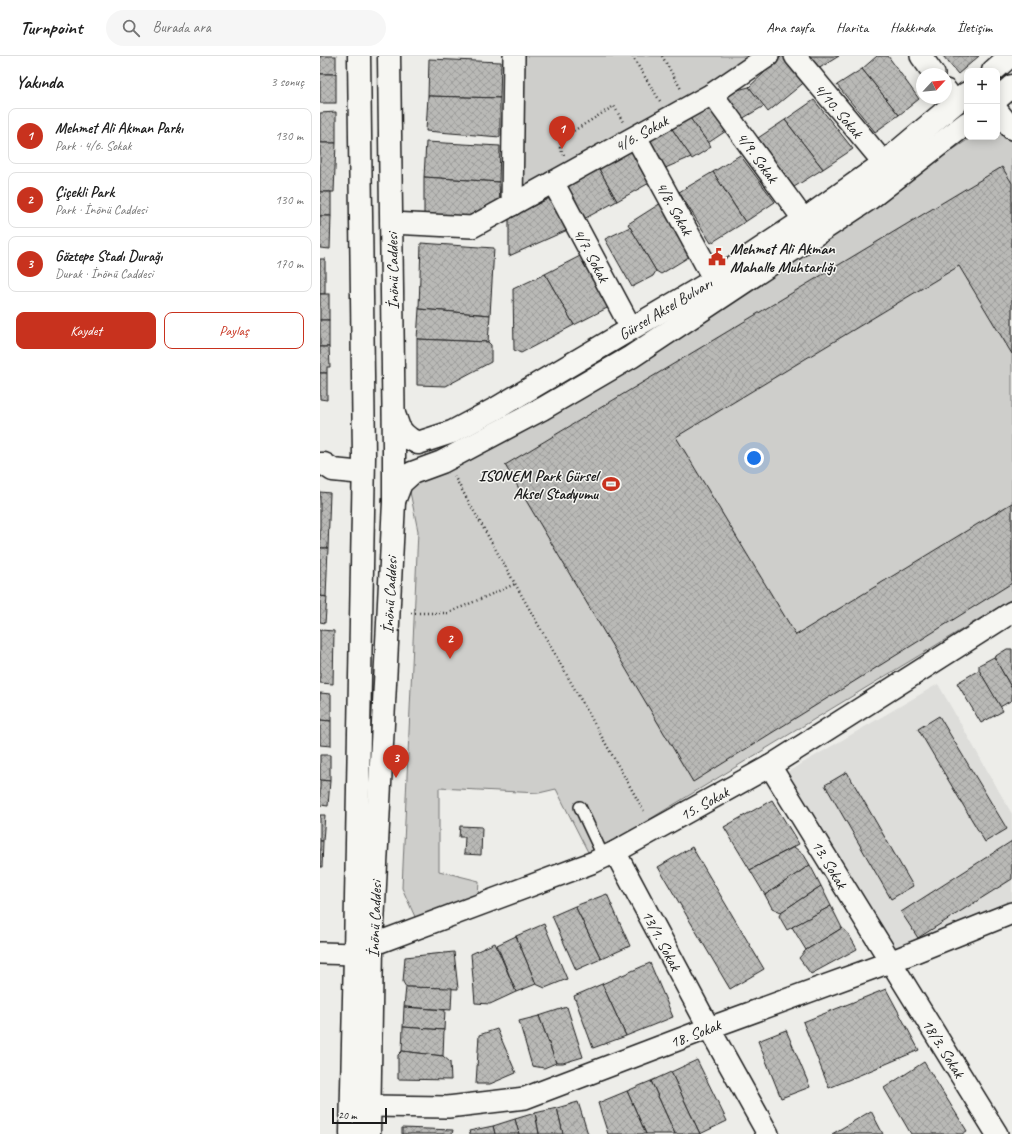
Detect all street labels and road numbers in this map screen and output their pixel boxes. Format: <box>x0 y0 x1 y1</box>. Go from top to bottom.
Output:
street label: 4/10. Sokak <box>810 79 868 143</box>
street label: 4/6. Sokak <box>611 110 673 157</box>
street label: 4/9. Sokak <box>732 128 783 188</box>
street label: 4/8. Sokak <box>651 178 698 240</box>
street label: 4/7. Sokak <box>569 225 614 287</box>
street label: İnönü Caddesi <box>382 230 404 310</box>
street label: Gürsel Aksel Bulvarı <box>615 273 717 345</box>
street label: İnönü Caddesi <box>378 554 402 634</box>
street label: 15. Sokak <box>677 782 733 825</box>
street label: 13. Sokak <box>807 837 852 893</box>
street label: İnönü Caddesi <box>364 878 386 958</box>
street label: 13/1. Sokak <box>637 907 686 975</box>
street label: 18. Sokak <box>667 1015 725 1053</box>
street label: 18/3. Sokak <box>917 1016 970 1082</box>

